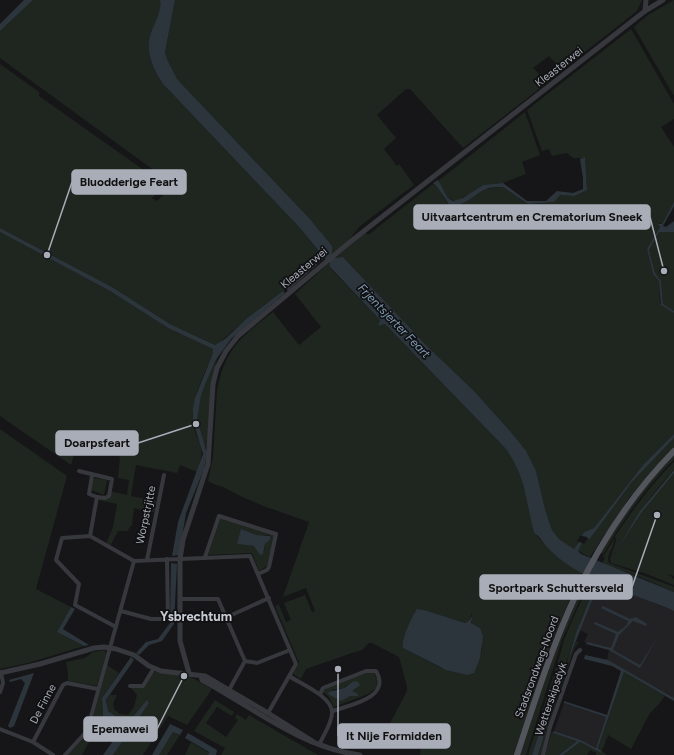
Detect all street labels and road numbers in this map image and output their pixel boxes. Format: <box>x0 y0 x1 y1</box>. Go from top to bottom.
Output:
street label: Kleasterwei <box>533 44 585 90</box>
street label: Kleasterwei <box>278 245 330 291</box>
street label: Worpstrjitte <box>133 485 159 545</box>
street label: Stadsrondweg-Noord <box>512 614 562 720</box>
street label: Wetterskipsdyk <box>532 660 570 737</box>
street label: De Finne <box>27 682 59 726</box>

